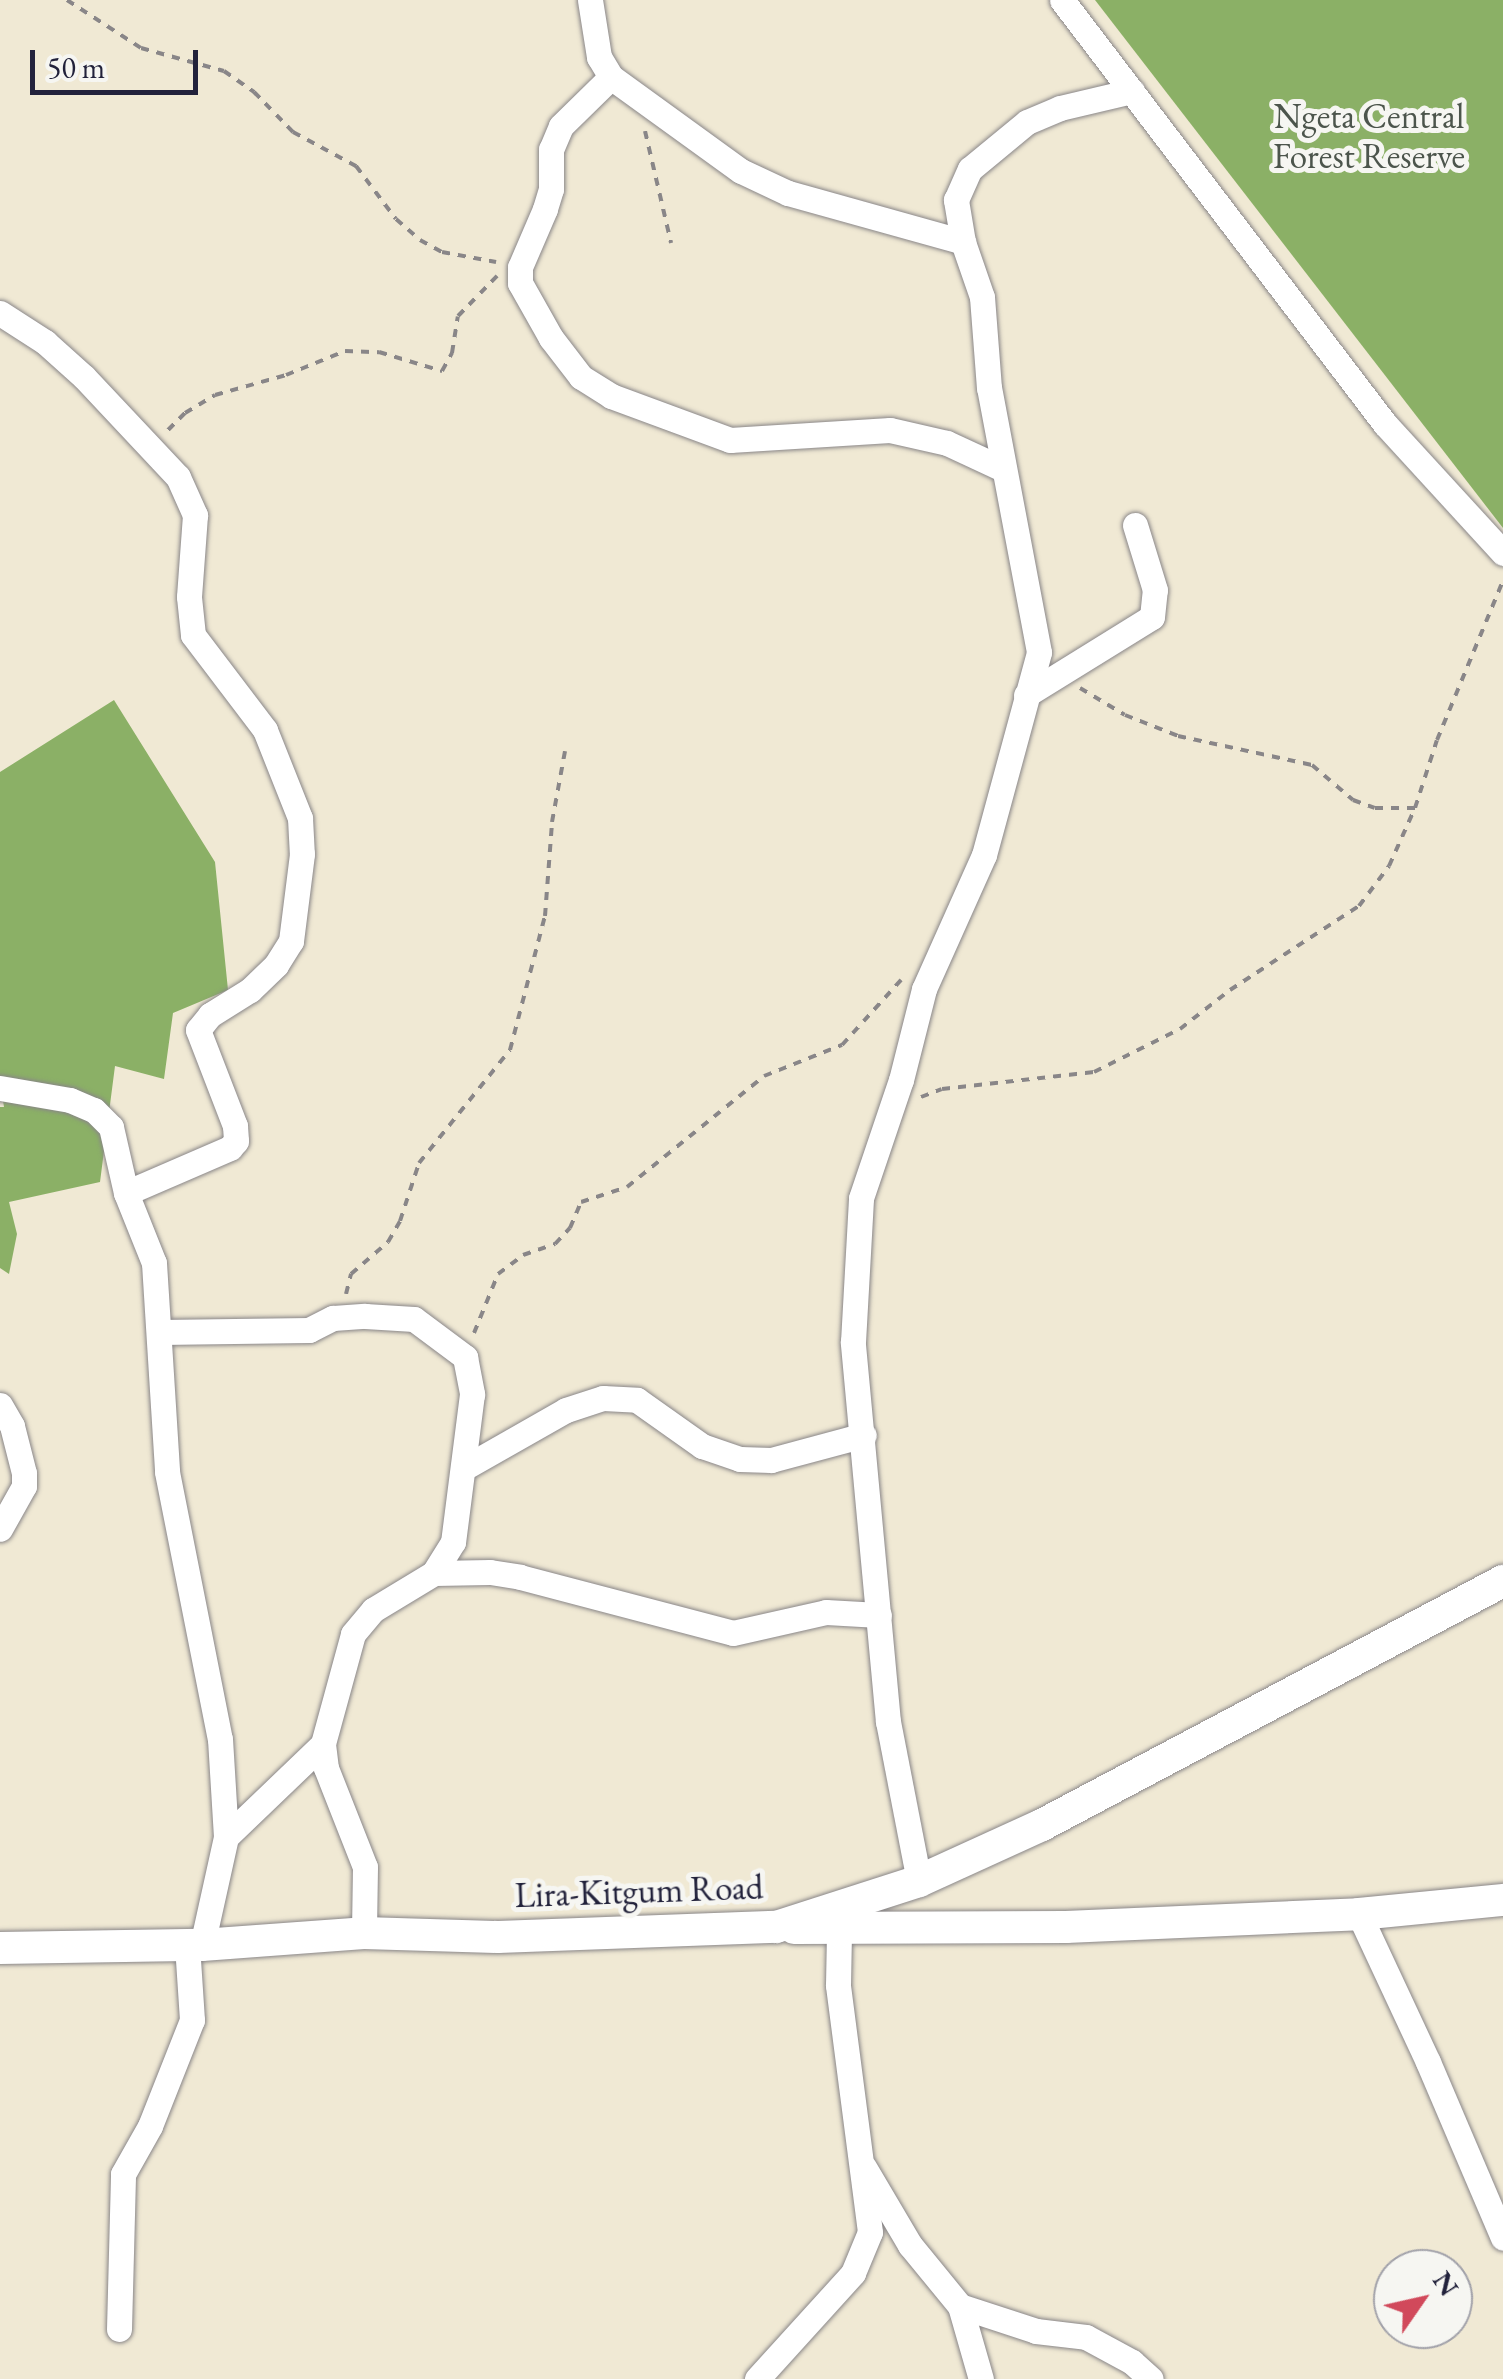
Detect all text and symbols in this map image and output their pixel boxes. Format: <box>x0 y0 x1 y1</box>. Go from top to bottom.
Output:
scale bar <box>35 30 202 92</box>
text: 50 m <box>47 48 105 87</box>
park label: Ngeta Central Forest Reserve <box>1273 95 1465 177</box>
street label: Lira-Kitgum Road <box>514 1866 764 1916</box>
north arrow <box>1373 2249 1473 2349</box>
text: N <box>1425 2264 1467 2303</box>

